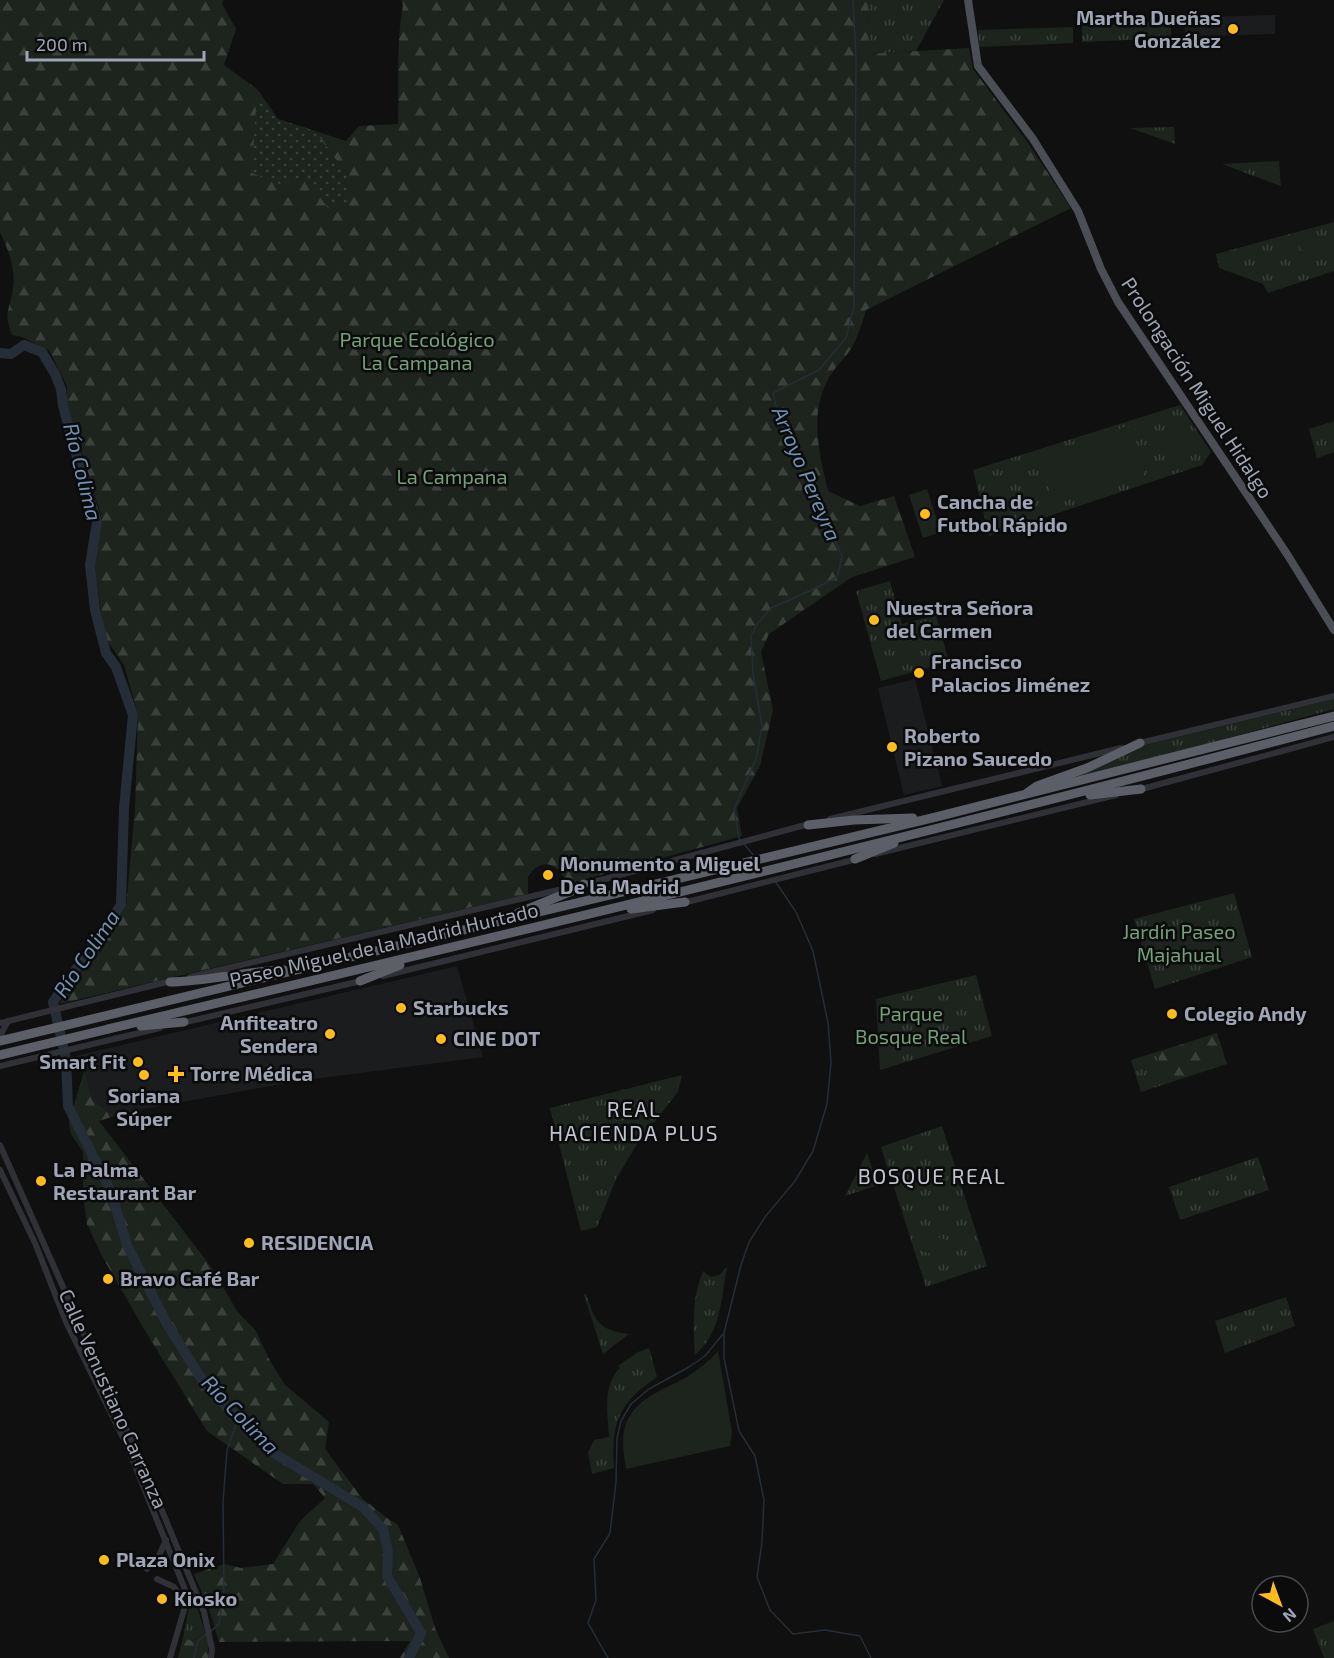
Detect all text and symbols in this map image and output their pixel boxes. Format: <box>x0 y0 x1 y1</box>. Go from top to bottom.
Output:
place label: Martha Dueñas González <box>1076 5 1221 52</box>
marker: Martha Dueñas González <box>1226 22 1240 36</box>
scale bar <box>27 24 204 62</box>
text: 200 m <box>36 33 88 55</box>
street label: Prolongación Miguel Hidalgo <box>1117 272 1278 503</box>
park label: Parque Ecológico La Campana <box>339 327 495 374</box>
water label: Arroyo Pereyra <box>766 401 847 545</box>
water label: Río Colima <box>59 420 108 523</box>
park label: La Campana <box>397 464 507 488</box>
place label: Cancha de Futbol Rápido <box>937 489 1068 536</box>
marker: Cancha de Futbol Rápido <box>918 507 932 521</box>
place label: Nuestra Señora del Carmen <box>886 595 1033 642</box>
marker: Nuestra Señora del Carmen <box>867 613 881 627</box>
place label: Francisco Palacios Jiménez <box>931 649 1090 696</box>
marker: Francisco Palacios Jiménez <box>912 666 926 680</box>
place label: Roberto Pizano Saucedo <box>904 723 1052 770</box>
marker: Roberto Pizano Saucedo <box>885 740 899 754</box>
place label: Monumento a Miguel De la Madrid <box>560 851 761 898</box>
marker: Monumento a Miguel De la Madrid <box>541 868 555 882</box>
street label: Paseo Miguel de la Madrid Hurtado <box>227 897 541 991</box>
water label: Río Colima <box>47 905 124 1002</box>
park label: Jardín Paseo Majahual <box>1122 919 1236 966</box>
place label: Starbucks <box>413 995 509 1019</box>
marker: Starbucks <box>394 1001 408 1015</box>
park label: Parque Bosque Real <box>855 1001 967 1048</box>
place label: Colegio Andy <box>1184 1001 1307 1026</box>
marker: Colegio Andy <box>1165 1007 1179 1021</box>
place label: Anfiteatro Sendera <box>220 1010 318 1057</box>
place label: CINE DOT <box>453 1026 540 1050</box>
marker: Anfiteatro Sendera <box>323 1027 337 1041</box>
marker: CINE DOT <box>434 1032 448 1046</box>
place label: Smart Fit <box>39 1049 126 1073</box>
marker: Smart Fit <box>131 1055 145 1069</box>
place label: Torre Médica <box>190 1061 313 1085</box>
marker: Torre Médica <box>167 1065 185 1083</box>
marker: Soriana Súper <box>137 1068 151 1082</box>
place label: Soriana Súper <box>108 1083 180 1130</box>
district label: REAL HACIENDA PLUS <box>549 1096 719 1145</box>
place label: La Palma Restaurant Bar <box>53 1157 197 1204</box>
district label: BOSQUE REAL <box>858 1163 1006 1189</box>
marker: La Palma Restaurant Bar <box>34 1174 48 1188</box>
place label: RESIDENCIA <box>261 1230 374 1254</box>
marker: RESIDENCIA <box>242 1236 256 1250</box>
place label: Bravo Café Bar <box>120 1266 260 1290</box>
marker: Bravo Café Bar <box>101 1272 115 1286</box>
street label: Calle Venustiano Carranza <box>55 1285 173 1512</box>
water label: Río Colima <box>197 1369 285 1459</box>
place label: Plaza Onix <box>116 1547 216 1571</box>
marker: Plaza Onix <box>97 1553 111 1567</box>
north arrow <box>1250 1574 1310 1634</box>
place label: Kiosko <box>174 1586 237 1610</box>
marker: Kiosko <box>155 1592 169 1606</box>
text: N <box>1280 1605 1301 1627</box>

